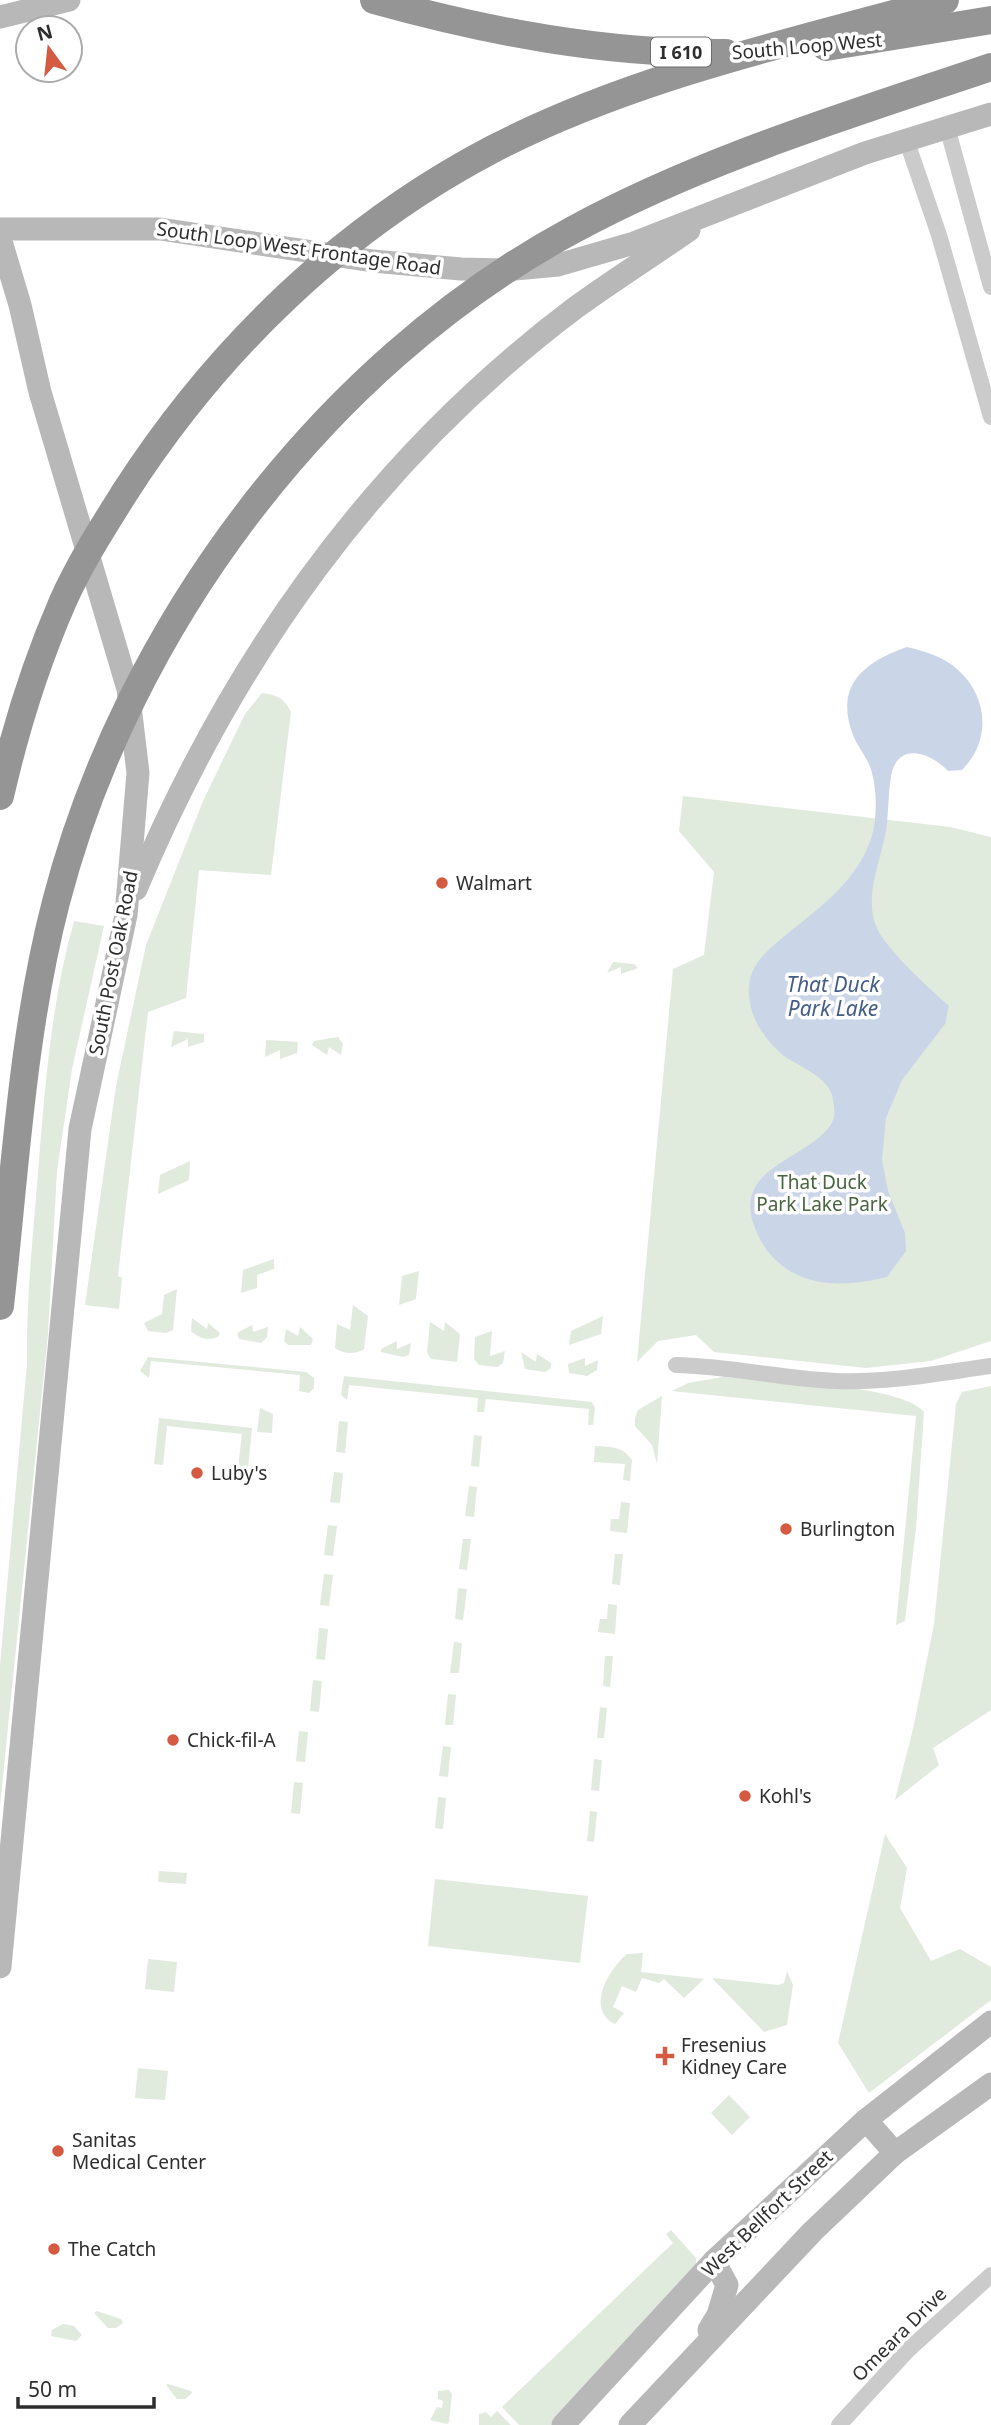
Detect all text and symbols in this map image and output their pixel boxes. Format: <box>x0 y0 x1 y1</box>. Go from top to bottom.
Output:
north arrow <box>14 14 84 84</box>
text: N <box>34 18 55 47</box>
street label: South Loop West <box>731 26 883 66</box>
road number: I 610 <box>651 38 711 66</box>
street label: South Loop West Frontage Road <box>155 215 443 281</box>
street label: South Post Oak Road <box>82 869 144 1057</box>
place label: Walmart <box>456 870 532 896</box>
marker: Walmart <box>434 875 450 891</box>
water label: That Duck Park Lake <box>786 970 881 1022</box>
park label: That Duck Park Lake Park <box>756 1169 888 1217</box>
place label: Luby's <box>211 1460 267 1486</box>
marker: Luby's <box>189 1465 205 1481</box>
place label: Burlington <box>800 1516 895 1542</box>
marker: Burlington <box>778 1521 794 1537</box>
place label: Chick-fil-A <box>187 1727 276 1753</box>
marker: Chick-fil-A <box>165 1732 181 1748</box>
place label: Kohl's <box>759 1783 812 1809</box>
marker: Kohl's <box>737 1788 753 1804</box>
place label: Fresenius Kidney Care <box>681 2032 787 2080</box>
marker: Fresenius Kidney Care <box>655 2046 675 2066</box>
place label: Sanitas Medical Center <box>72 2127 206 2175</box>
marker: Sanitas Medical Center <box>50 2143 66 2159</box>
street label: West Bellfort Street <box>696 2144 838 2282</box>
place label: The Catch <box>68 2236 156 2262</box>
marker: The Catch <box>46 2241 62 2257</box>
street label: Omeara Drive <box>846 2281 952 2387</box>
scale bar <box>18 2366 154 2410</box>
text: 50 m <box>28 2375 77 2403</box>

